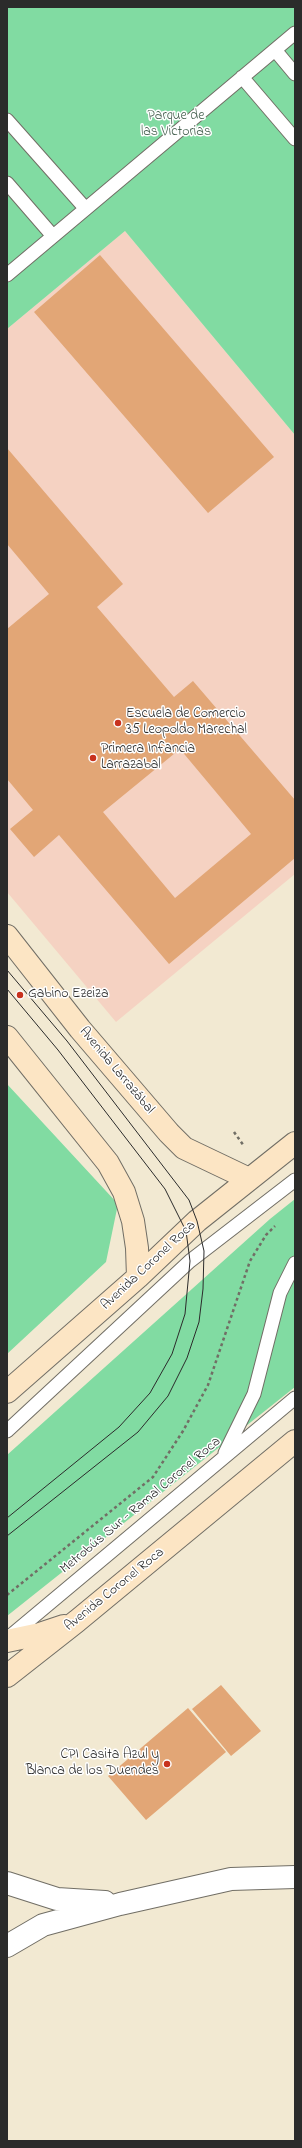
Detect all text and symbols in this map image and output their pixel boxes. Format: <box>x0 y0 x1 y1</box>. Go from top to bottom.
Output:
park label: Parque de las Victorias <box>141 109 211 142</box>
place label: Escuela de Comercio 35 Leopoldo Marechal <box>126 707 247 740</box>
marker: Escuela de Comercio 35 Leopoldo Marechal <box>113 718 123 728</box>
place label: Primera Infancia Larrazabal <box>101 742 195 774</box>
marker: Primera Infancia Larrazabal <box>88 753 98 763</box>
place label: Gabino Ezeiza <box>28 987 108 1003</box>
marker: Gabino Ezeiza <box>15 990 25 1000</box>
street label: Avenida Larrazábal <box>75 1024 157 1118</box>
street label: Avenida Coronel Roca <box>98 1218 200 1314</box>
street label: Metrobús Sur - Ramal Coronel Roca <box>57 1434 225 1578</box>
street label: Avenida Coronel Roca <box>62 1545 168 1635</box>
place label: CPI Casita Azul y Blanca de los Duendes <box>26 1748 159 1780</box>
marker: CPI Casita Azul y Blanca de los Duendes <box>162 1759 172 1769</box>

